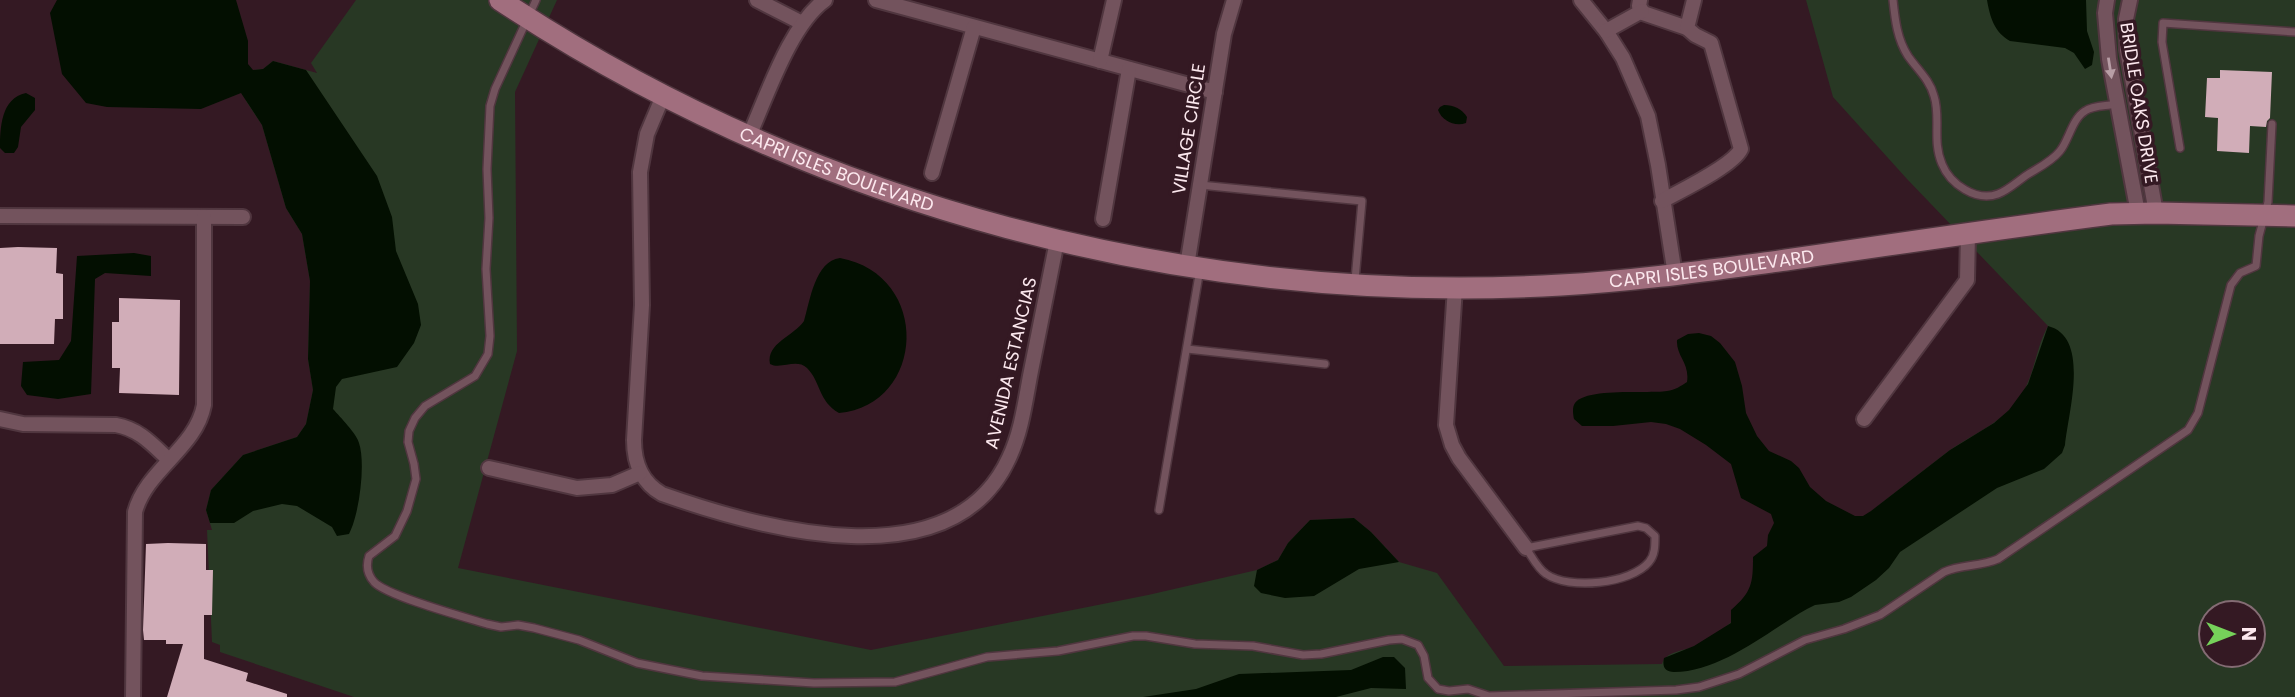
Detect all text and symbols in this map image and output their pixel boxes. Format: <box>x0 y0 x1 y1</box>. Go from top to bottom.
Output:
street label: BRIDLE OAKS DRIVE <box>2114 21 2165 185</box>
one-way arrow <box>2105 57 2116 79</box>
street label: VILLAGE CIRCLE <box>1166 62 1211 196</box>
street label: CAPRI ISLES BOULEVARD <box>736 121 937 217</box>
street label: CAPRI ISLES BOULEVARD <box>1608 243 1816 294</box>
street label: AVENIDA ESTANCIAS <box>979 275 1042 451</box>
north arrow <box>2197 599 2267 669</box>
text: N <box>2235 627 2262 641</box>

